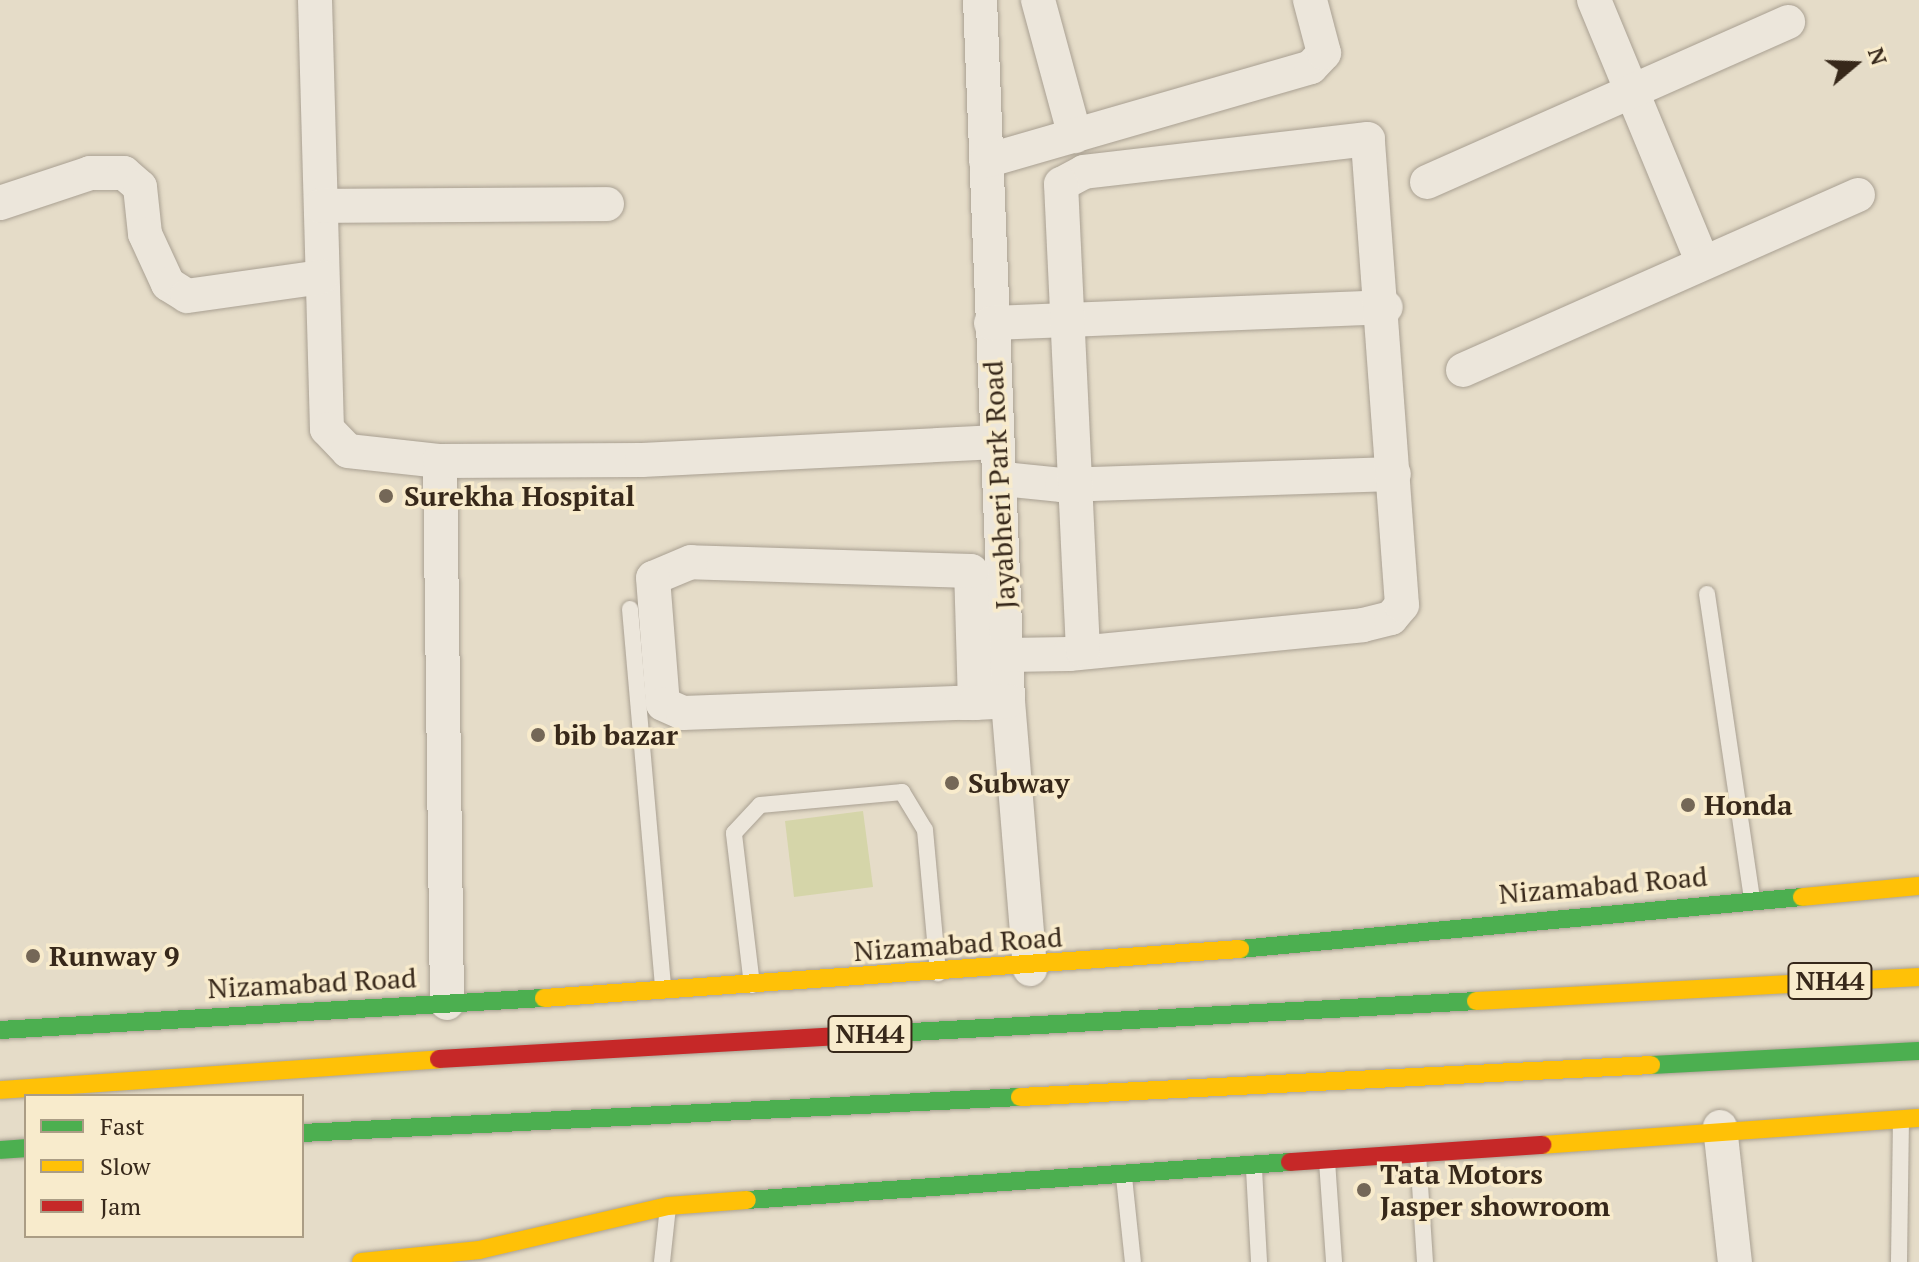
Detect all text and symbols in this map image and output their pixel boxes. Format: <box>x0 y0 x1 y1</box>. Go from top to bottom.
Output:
north arrow <box>1815 24 1895 104</box>
text: N <box>1862 43 1895 69</box>
street label: Jayabheri Park Road <box>976 360 1022 610</box>
place label: Surekha Hospital <box>404 479 635 513</box>
marker: Surekha Hospital <box>375 485 397 507</box>
place label: bib bazar <box>554 718 678 752</box>
marker: bib bazar <box>529 726 547 744</box>
place label: Subway <box>968 766 1069 800</box>
marker: Subway <box>943 774 961 792</box>
place label: Honda <box>1704 788 1793 822</box>
marker: Honda <box>1679 796 1697 814</box>
street label: Nizamabad Road <box>1497 859 1709 911</box>
street label: Nizamabad Road <box>852 920 1064 968</box>
place label: Runway 9 <box>49 939 180 973</box>
marker: Runway 9 <box>24 947 42 965</box>
road number: NH44 <box>1786 959 1874 1003</box>
street label: Nizamabad Road <box>207 961 417 1005</box>
road number: NH44 <box>826 1012 914 1056</box>
legend <box>24 1094 304 1238</box>
text: Fast <box>100 1110 144 1142</box>
text: Slow <box>100 1150 151 1182</box>
place label: Tata Motors Jasper showroom <box>1380 1157 1610 1223</box>
marker: Tata Motors Jasper showroom <box>1355 1181 1373 1199</box>
text: Jam <box>100 1190 141 1222</box>

